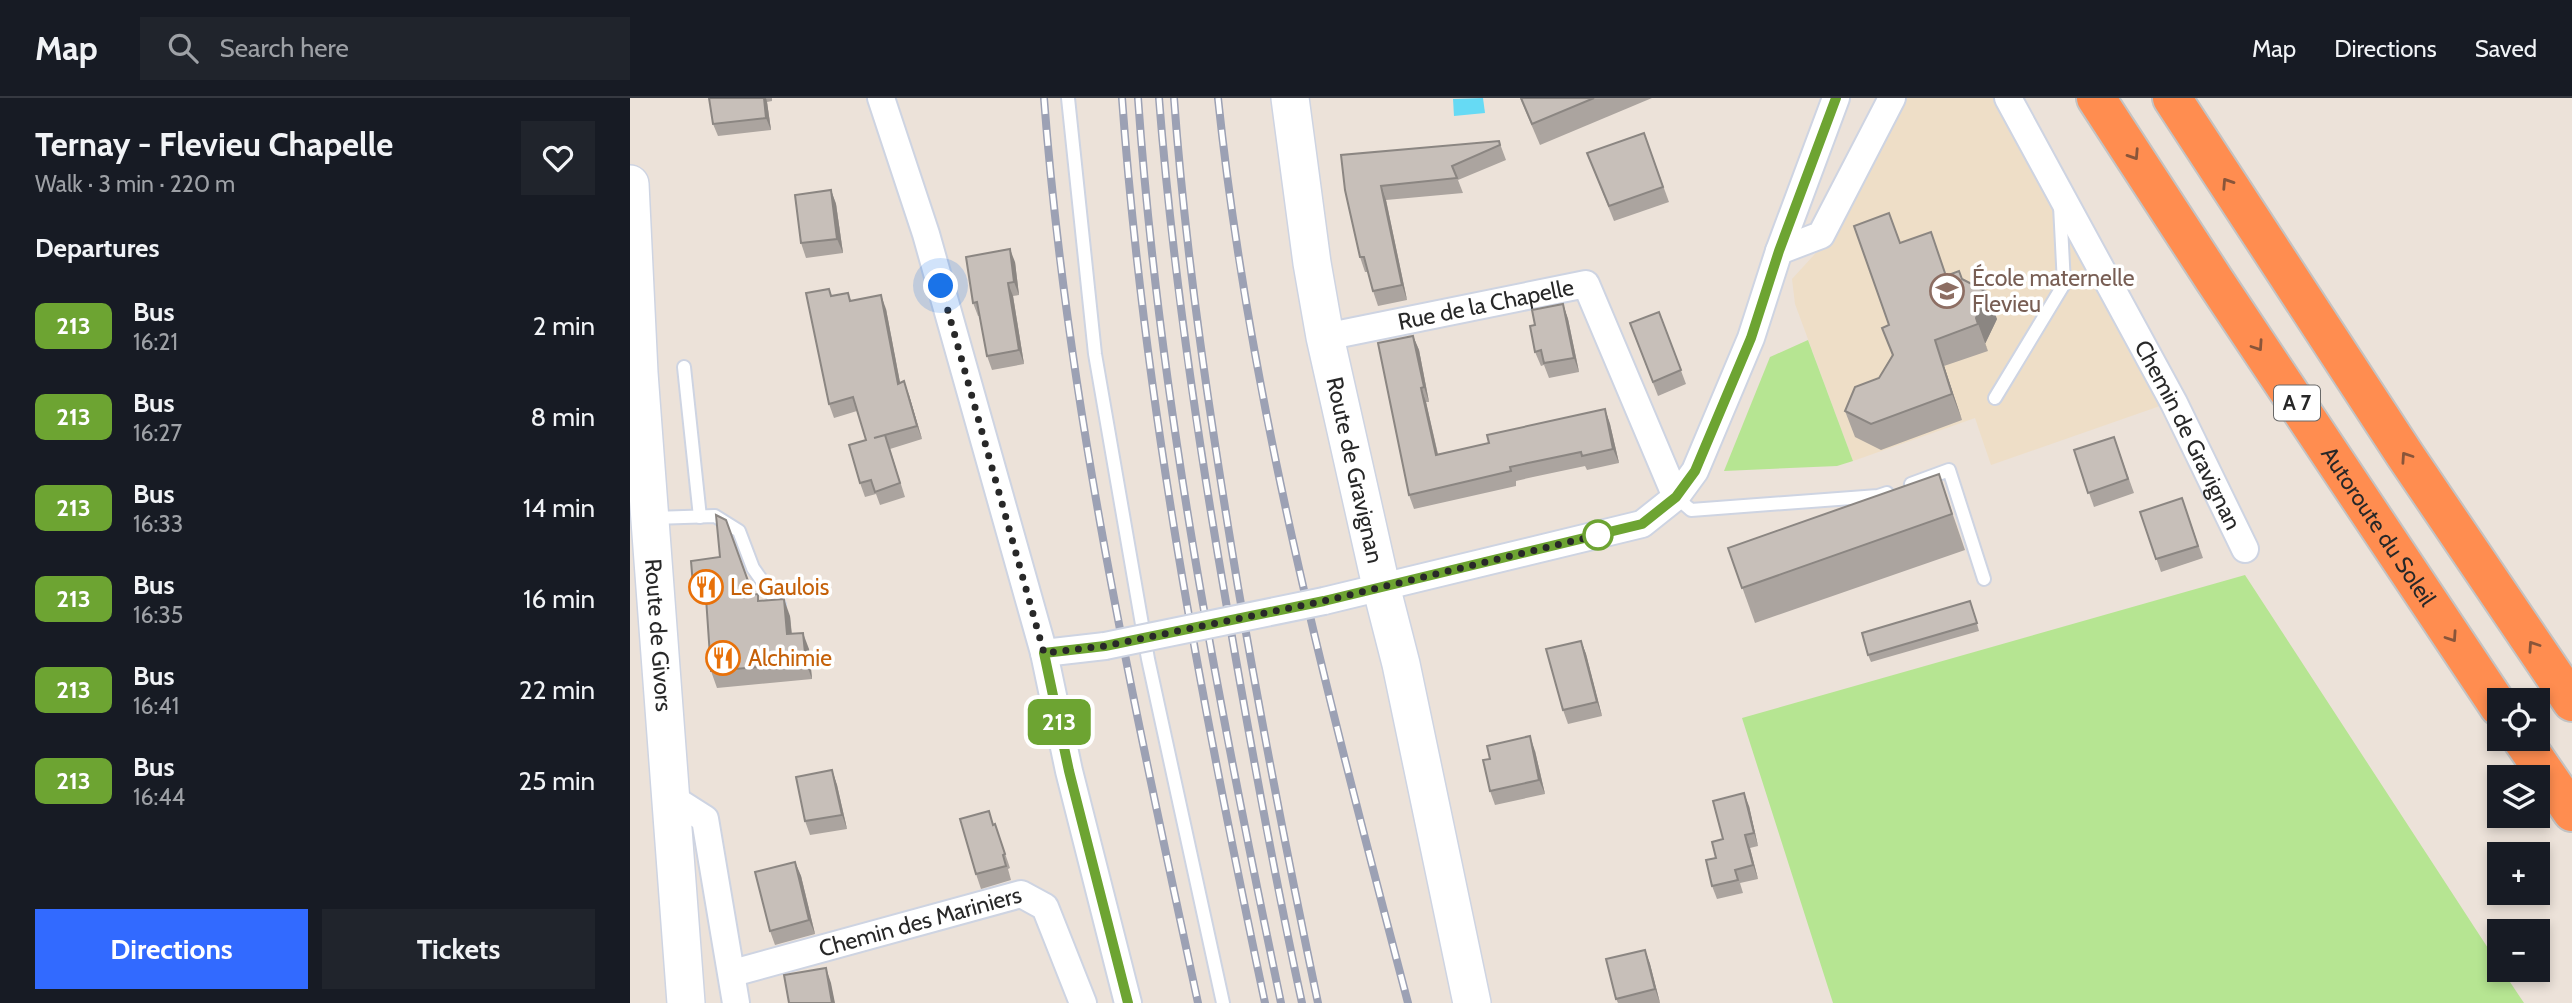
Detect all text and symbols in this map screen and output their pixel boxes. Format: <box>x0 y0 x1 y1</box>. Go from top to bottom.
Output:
search box <box>140 17 630 80</box>
text: Map <box>35 28 98 68</box>
icon: search <box>164 29 202 67</box>
text: Search here <box>220 32 349 64</box>
text: Map <box>2252 34 2296 63</box>
text: Directions <box>2334 34 2437 63</box>
text: Saved <box>2475 34 2537 63</box>
button: heart <box>521 121 595 195</box>
text: Ternay - Flevieu Chapelle <box>35 124 393 164</box>
one-way arrow <box>2125 148 2138 161</box>
text: Walk · 3 min · 220 m <box>35 170 235 198</box>
one-way arrow <box>2222 178 2235 191</box>
text: Departures <box>35 232 159 264</box>
place label: École maternelle Flevieu <box>1972 263 2135 318</box>
your location <box>923 268 958 303</box>
school or university icon: École maternelle Flevieu <box>1928 272 1966 310</box>
street label: Rue de la Chapelle <box>1395 273 1576 336</box>
text: Bus <box>133 296 174 328</box>
text: 2 min <box>533 310 595 342</box>
text: 213 <box>56 311 91 340</box>
text: 16:21 <box>133 328 178 356</box>
street label: Chemin de Gravignan <box>2128 335 2247 534</box>
one-way arrow <box>2250 338 2263 351</box>
street label: Route de Gravignan <box>1320 374 1389 566</box>
road number: A 7 <box>2274 386 2320 420</box>
text: Bus <box>133 387 174 419</box>
text: 8 min <box>531 401 595 433</box>
text: 213 <box>56 402 91 431</box>
text: 16:27 <box>133 419 182 447</box>
street label: Autoroute du Soleil <box>2315 441 2442 612</box>
one-way arrow <box>2402 452 2415 465</box>
text: Bus <box>133 478 174 510</box>
text: 14 min <box>523 492 595 524</box>
text: 213 <box>56 493 91 522</box>
text: 16:33 <box>133 510 183 538</box>
unlabelled marker <box>1583 520 1613 550</box>
street label: Route de Givors <box>639 558 678 713</box>
restaurant icon: Le Gaulois <box>687 568 725 606</box>
text: Bus <box>133 569 174 601</box>
place label: Le Gaulois <box>730 573 829 601</box>
text: 16 min <box>523 583 595 615</box>
text: 213 <box>56 584 91 613</box>
text: 16:35 <box>133 601 183 629</box>
one-way arrow <box>2444 629 2456 642</box>
restaurant icon: Alchimie <box>704 639 742 677</box>
one-way arrow <box>2529 641 2541 654</box>
place label: Alchimie <box>748 644 832 672</box>
text: Bus <box>133 660 174 692</box>
text: 22 min <box>519 674 595 706</box>
text: 213 <box>56 675 91 704</box>
map controls <box>2487 688 2550 982</box>
button: locate <box>2487 688 2550 751</box>
text: 16:41 <box>133 692 179 720</box>
line badge: 213 <box>1019 699 1099 745</box>
text: 213 <box>1042 707 1076 736</box>
text: Bus <box>133 751 174 783</box>
text: 25 min <box>519 765 595 797</box>
button: layers <box>2487 765 2550 828</box>
text: 213 <box>56 766 91 795</box>
text: 16:44 <box>133 783 185 811</box>
button: + <box>2487 842 2550 905</box>
street label: Chemin des Mariniers <box>816 881 1025 963</box>
button: Directions <box>35 909 308 989</box>
button: Tickets <box>322 909 595 989</box>
button: − <box>2487 919 2550 982</box>

